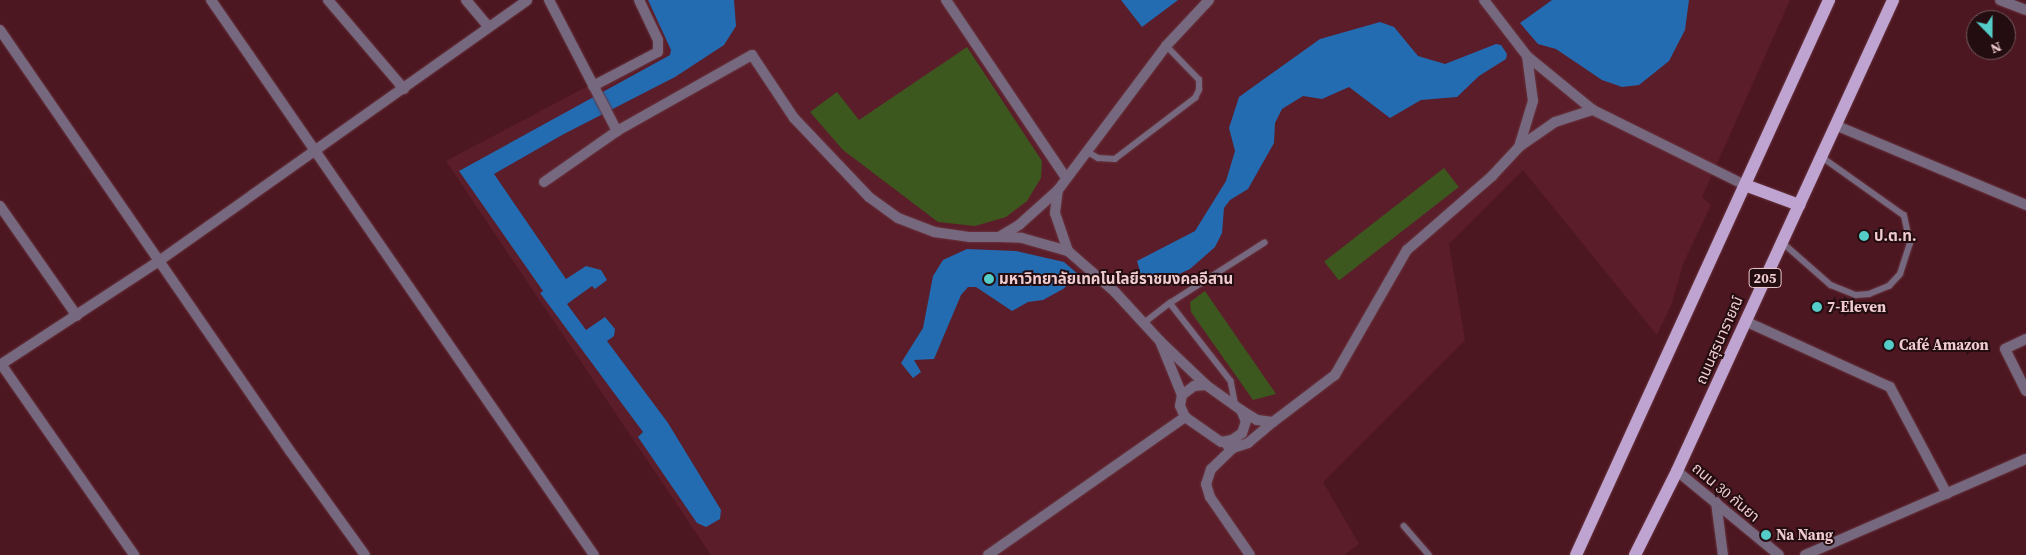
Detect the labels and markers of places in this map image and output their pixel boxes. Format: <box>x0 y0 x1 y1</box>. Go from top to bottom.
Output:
place label: ป.ต.ท. <box>1874 227 1916 245</box>
marker: ป.ต.ท. <box>1858 230 1870 242</box>
place label: มหาวิทยาลัยเทคโนโลยีราชมงคลอีสาน <box>999 270 1233 288</box>
marker: มหาวิทยาลัยเทคโนโลยีราชมงคลอีสาน <box>983 273 995 285</box>
place label: 7-Eleven <box>1827 298 1886 316</box>
marker: 7-Eleven <box>1811 301 1823 313</box>
place label: Café Amazon <box>1899 336 1989 354</box>
marker: Café Amazon <box>1883 339 1895 351</box>
place label: Na Nang <box>1776 526 1833 544</box>
marker: Na Nang <box>1760 529 1772 541</box>

